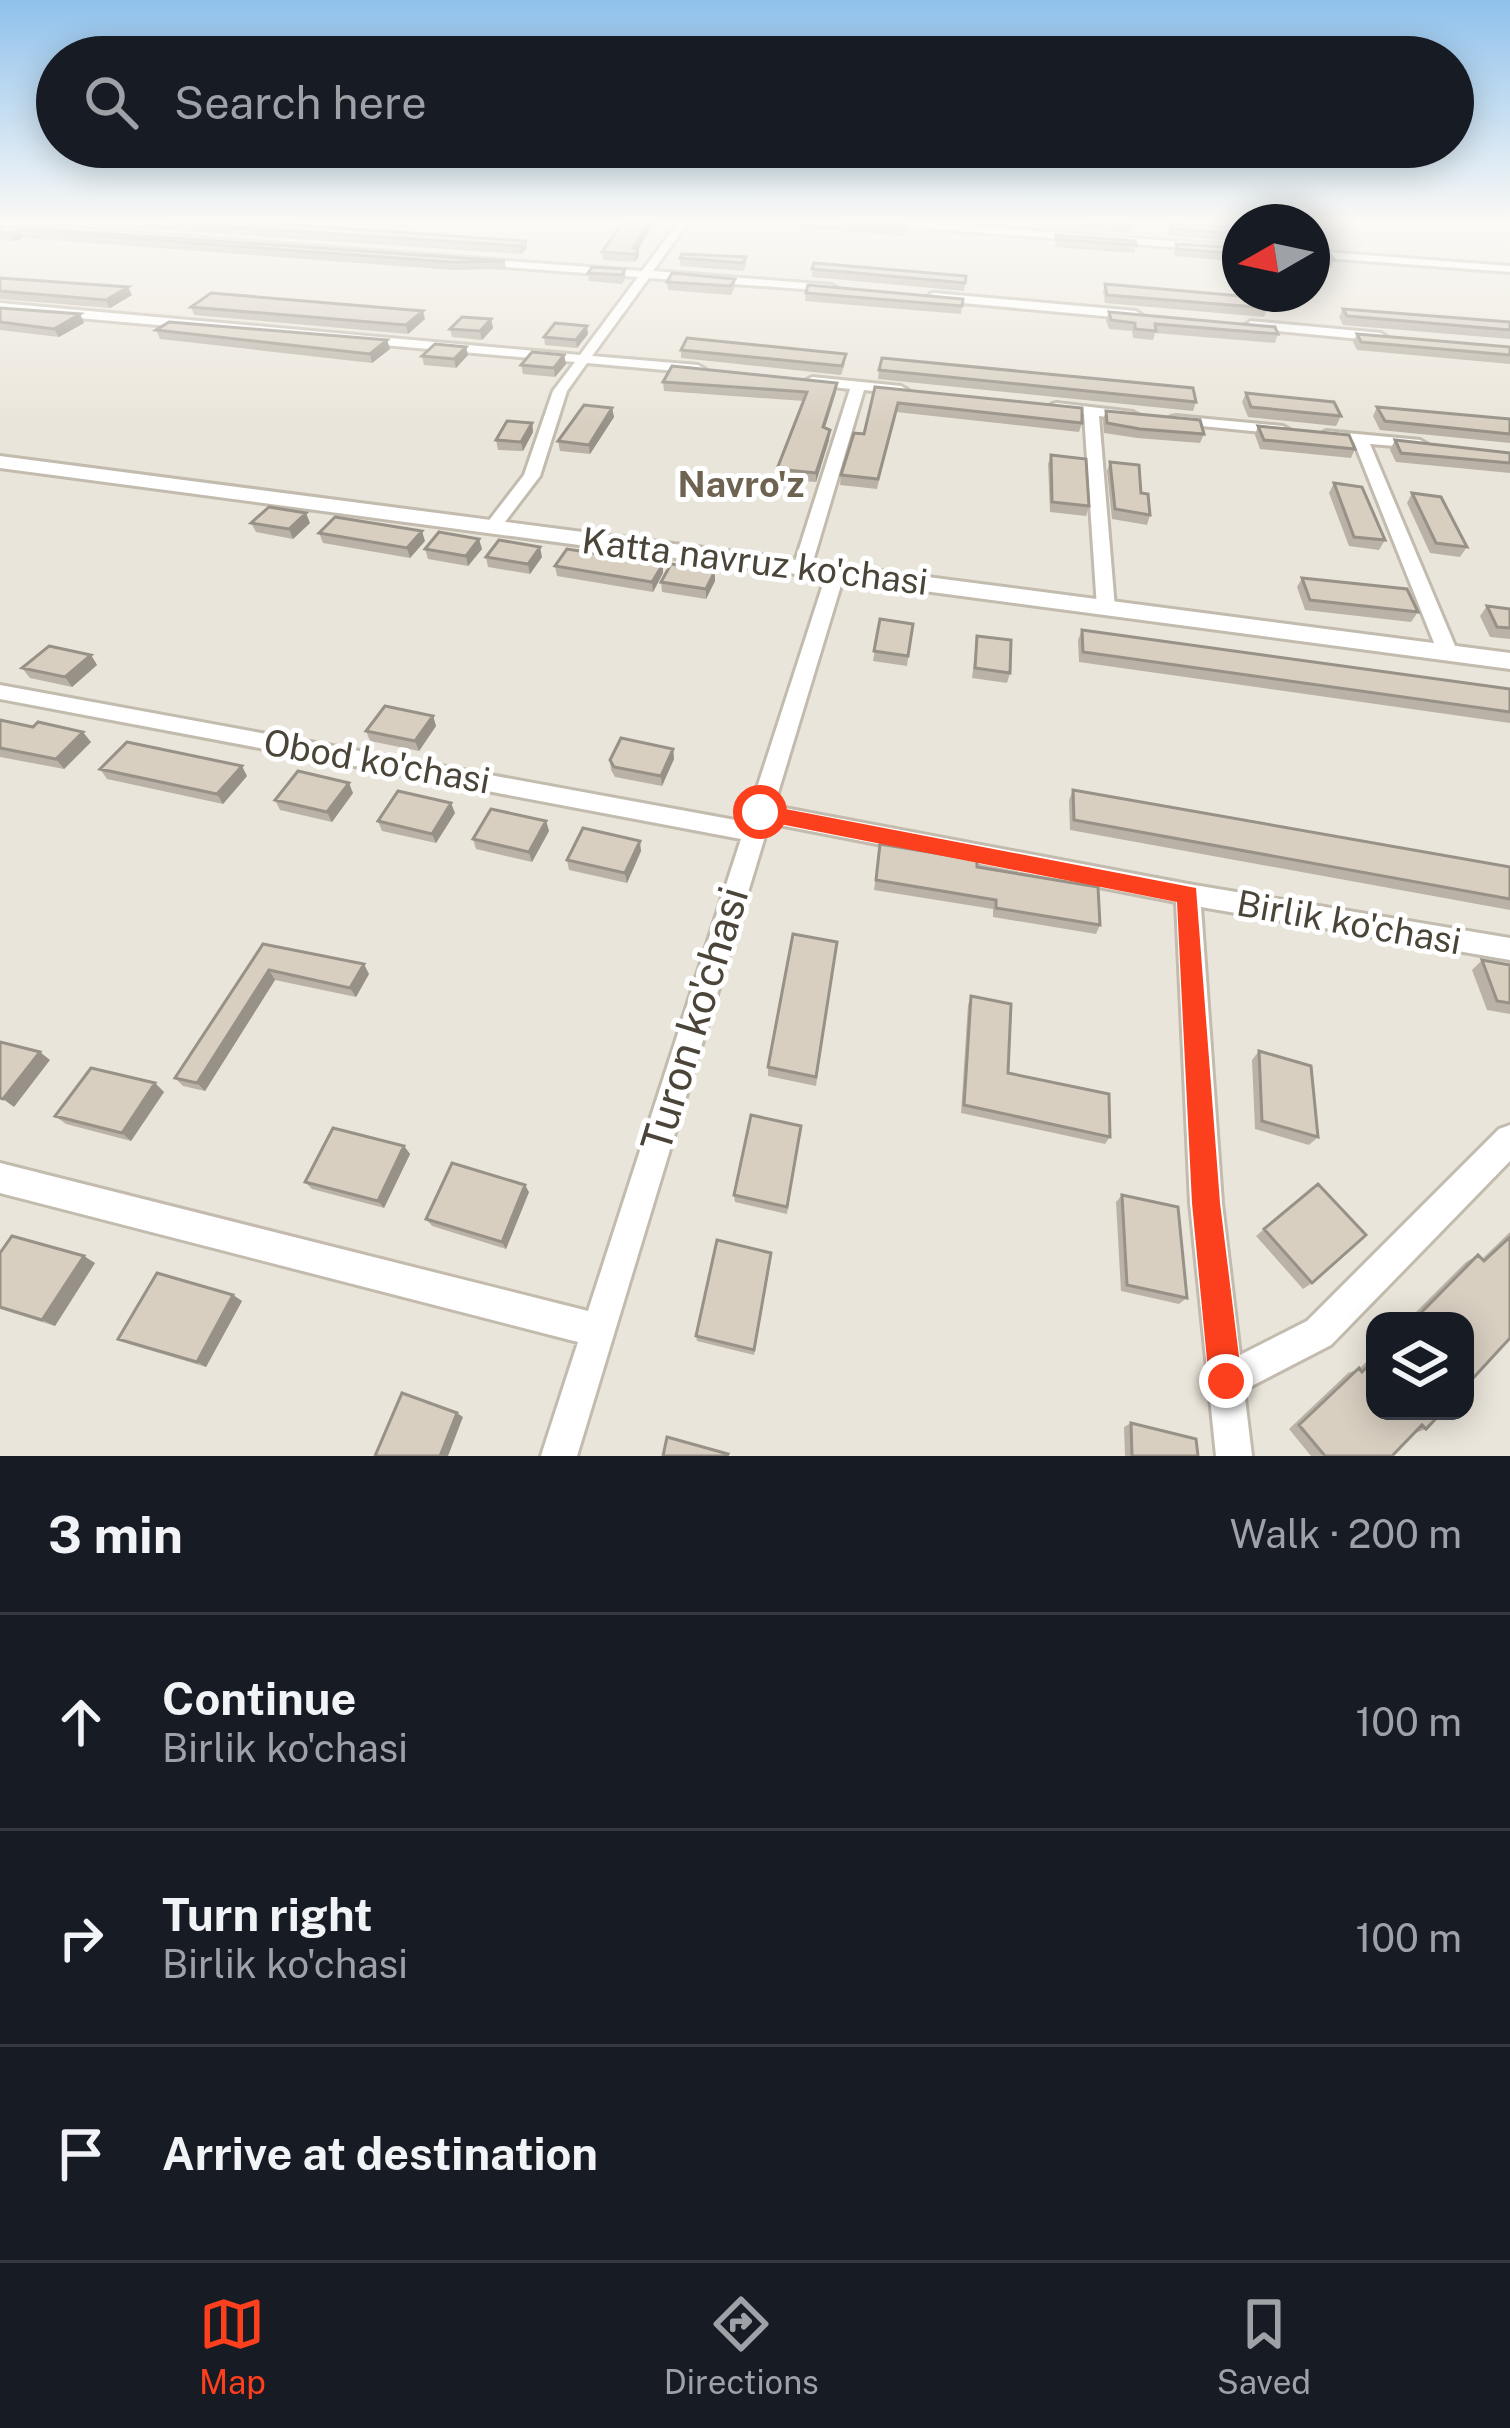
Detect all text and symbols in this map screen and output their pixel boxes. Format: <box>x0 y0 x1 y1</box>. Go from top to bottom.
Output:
search box <box>36 36 1474 168</box>
icon: search <box>78 69 144 135</box>
text: Search here <box>174 76 427 129</box>
north arrow <box>1222 204 1330 312</box>
district label: Navro'z <box>678 463 804 505</box>
street label: Katta navruz ko'chasi <box>580 519 930 603</box>
street label: Obod ko'chasi <box>261 720 493 802</box>
route start <box>733 785 787 839</box>
street label: Turon ko'chasi <box>630 881 758 1157</box>
street label: Birlik ko'chasi <box>1234 882 1464 962</box>
map controls <box>1366 1312 1474 1420</box>
button: layers <box>1366 1312 1474 1420</box>
route end <box>1199 1354 1253 1408</box>
text: 3 min <box>48 1505 183 1564</box>
text: Walk · 200 m <box>1230 1511 1462 1557</box>
text: Continue <box>162 1672 356 1725</box>
icon: ahead <box>48 1689 114 1755</box>
text: 100 m <box>1355 1699 1462 1745</box>
text: Birlik ko'chasi <box>162 1725 408 1771</box>
text: Turn right <box>162 1888 373 1941</box>
icon: right <box>48 1905 114 1971</box>
text: 100 m <box>1355 1915 1462 1961</box>
text: Birlik ko'chasi <box>162 1941 408 1987</box>
icon: arrive <box>48 2121 114 2187</box>
text: Arrive at destination <box>162 2127 598 2180</box>
tab: Map <box>199 2291 266 2401</box>
tab: Directions <box>664 2291 819 2401</box>
tab: Saved <box>1217 2291 1311 2401</box>

